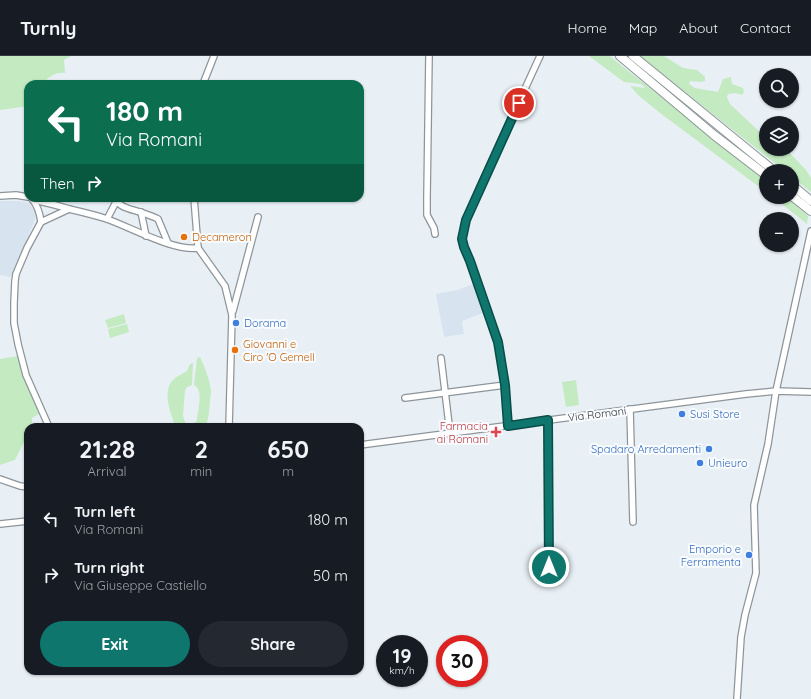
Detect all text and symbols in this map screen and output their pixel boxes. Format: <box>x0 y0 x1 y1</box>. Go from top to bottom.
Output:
text: Turnly <box>20 16 76 40</box>
text: Home <box>568 19 607 37</box>
text: Map <box>629 19 657 37</box>
text: About <box>679 19 718 37</box>
text: Contact <box>740 19 791 37</box>
map controls <box>759 68 799 252</box>
button: search <box>759 68 799 108</box>
pin <box>502 86 536 120</box>
icon: arrive <box>508 92 530 114</box>
text: 180 m <box>106 93 183 128</box>
icon: left <box>40 96 92 148</box>
button: layers <box>759 116 799 156</box>
text: Via Romani <box>106 128 202 151</box>
button: + <box>759 164 799 204</box>
icon: right <box>83 172 105 194</box>
text: Then <box>40 174 75 193</box>
button: − <box>759 212 799 252</box>
place label: Decameron <box>192 230 252 244</box>
marker: Decameron <box>179 232 189 242</box>
place label: Dorama <box>244 316 286 330</box>
marker: Dorama <box>231 318 241 328</box>
place label: Giovanni e Ciro 'O Gemell <box>243 337 315 364</box>
marker: Giovanni e Ciro 'O Gemell <box>230 345 240 355</box>
street label: Via Romani <box>567 403 627 425</box>
place label: Susi Store <box>690 407 740 421</box>
marker: Susi Store <box>677 409 687 419</box>
place label: Farmacia ai Romani <box>437 419 488 446</box>
marker: Farmacia ai Romani <box>491 427 501 437</box>
text: 21:28 <box>79 434 135 464</box>
text: 2 <box>194 434 208 464</box>
text: 650 <box>267 434 309 464</box>
place label: Spadaro Arredamenti <box>591 442 701 456</box>
marker: Spadaro Arredamenti <box>704 444 714 454</box>
place label: Unieuro <box>708 456 748 470</box>
marker: Unieuro <box>695 458 705 468</box>
text: Arrival <box>88 463 127 479</box>
text: min <box>190 463 212 479</box>
text: m <box>282 463 294 479</box>
text: Turn left <box>74 502 136 521</box>
icon: left <box>40 508 62 530</box>
text: 180 m <box>308 510 348 529</box>
text: Via Romani <box>74 521 143 537</box>
place label: Emporio e Ferramenta <box>681 542 741 569</box>
position arrow <box>528 546 570 588</box>
marker: Emporio e Ferramenta <box>744 550 754 560</box>
text: Turn right <box>74 558 145 577</box>
icon: right <box>40 564 62 586</box>
text: 50 m <box>313 566 348 585</box>
text: Via Giuseppe Castiello <box>74 577 207 593</box>
button: Exit <box>40 621 190 667</box>
button: Share <box>198 621 348 667</box>
speed limit sign: 30 <box>436 635 488 687</box>
text: 19 <box>392 643 412 668</box>
text: km/h <box>389 664 415 677</box>

